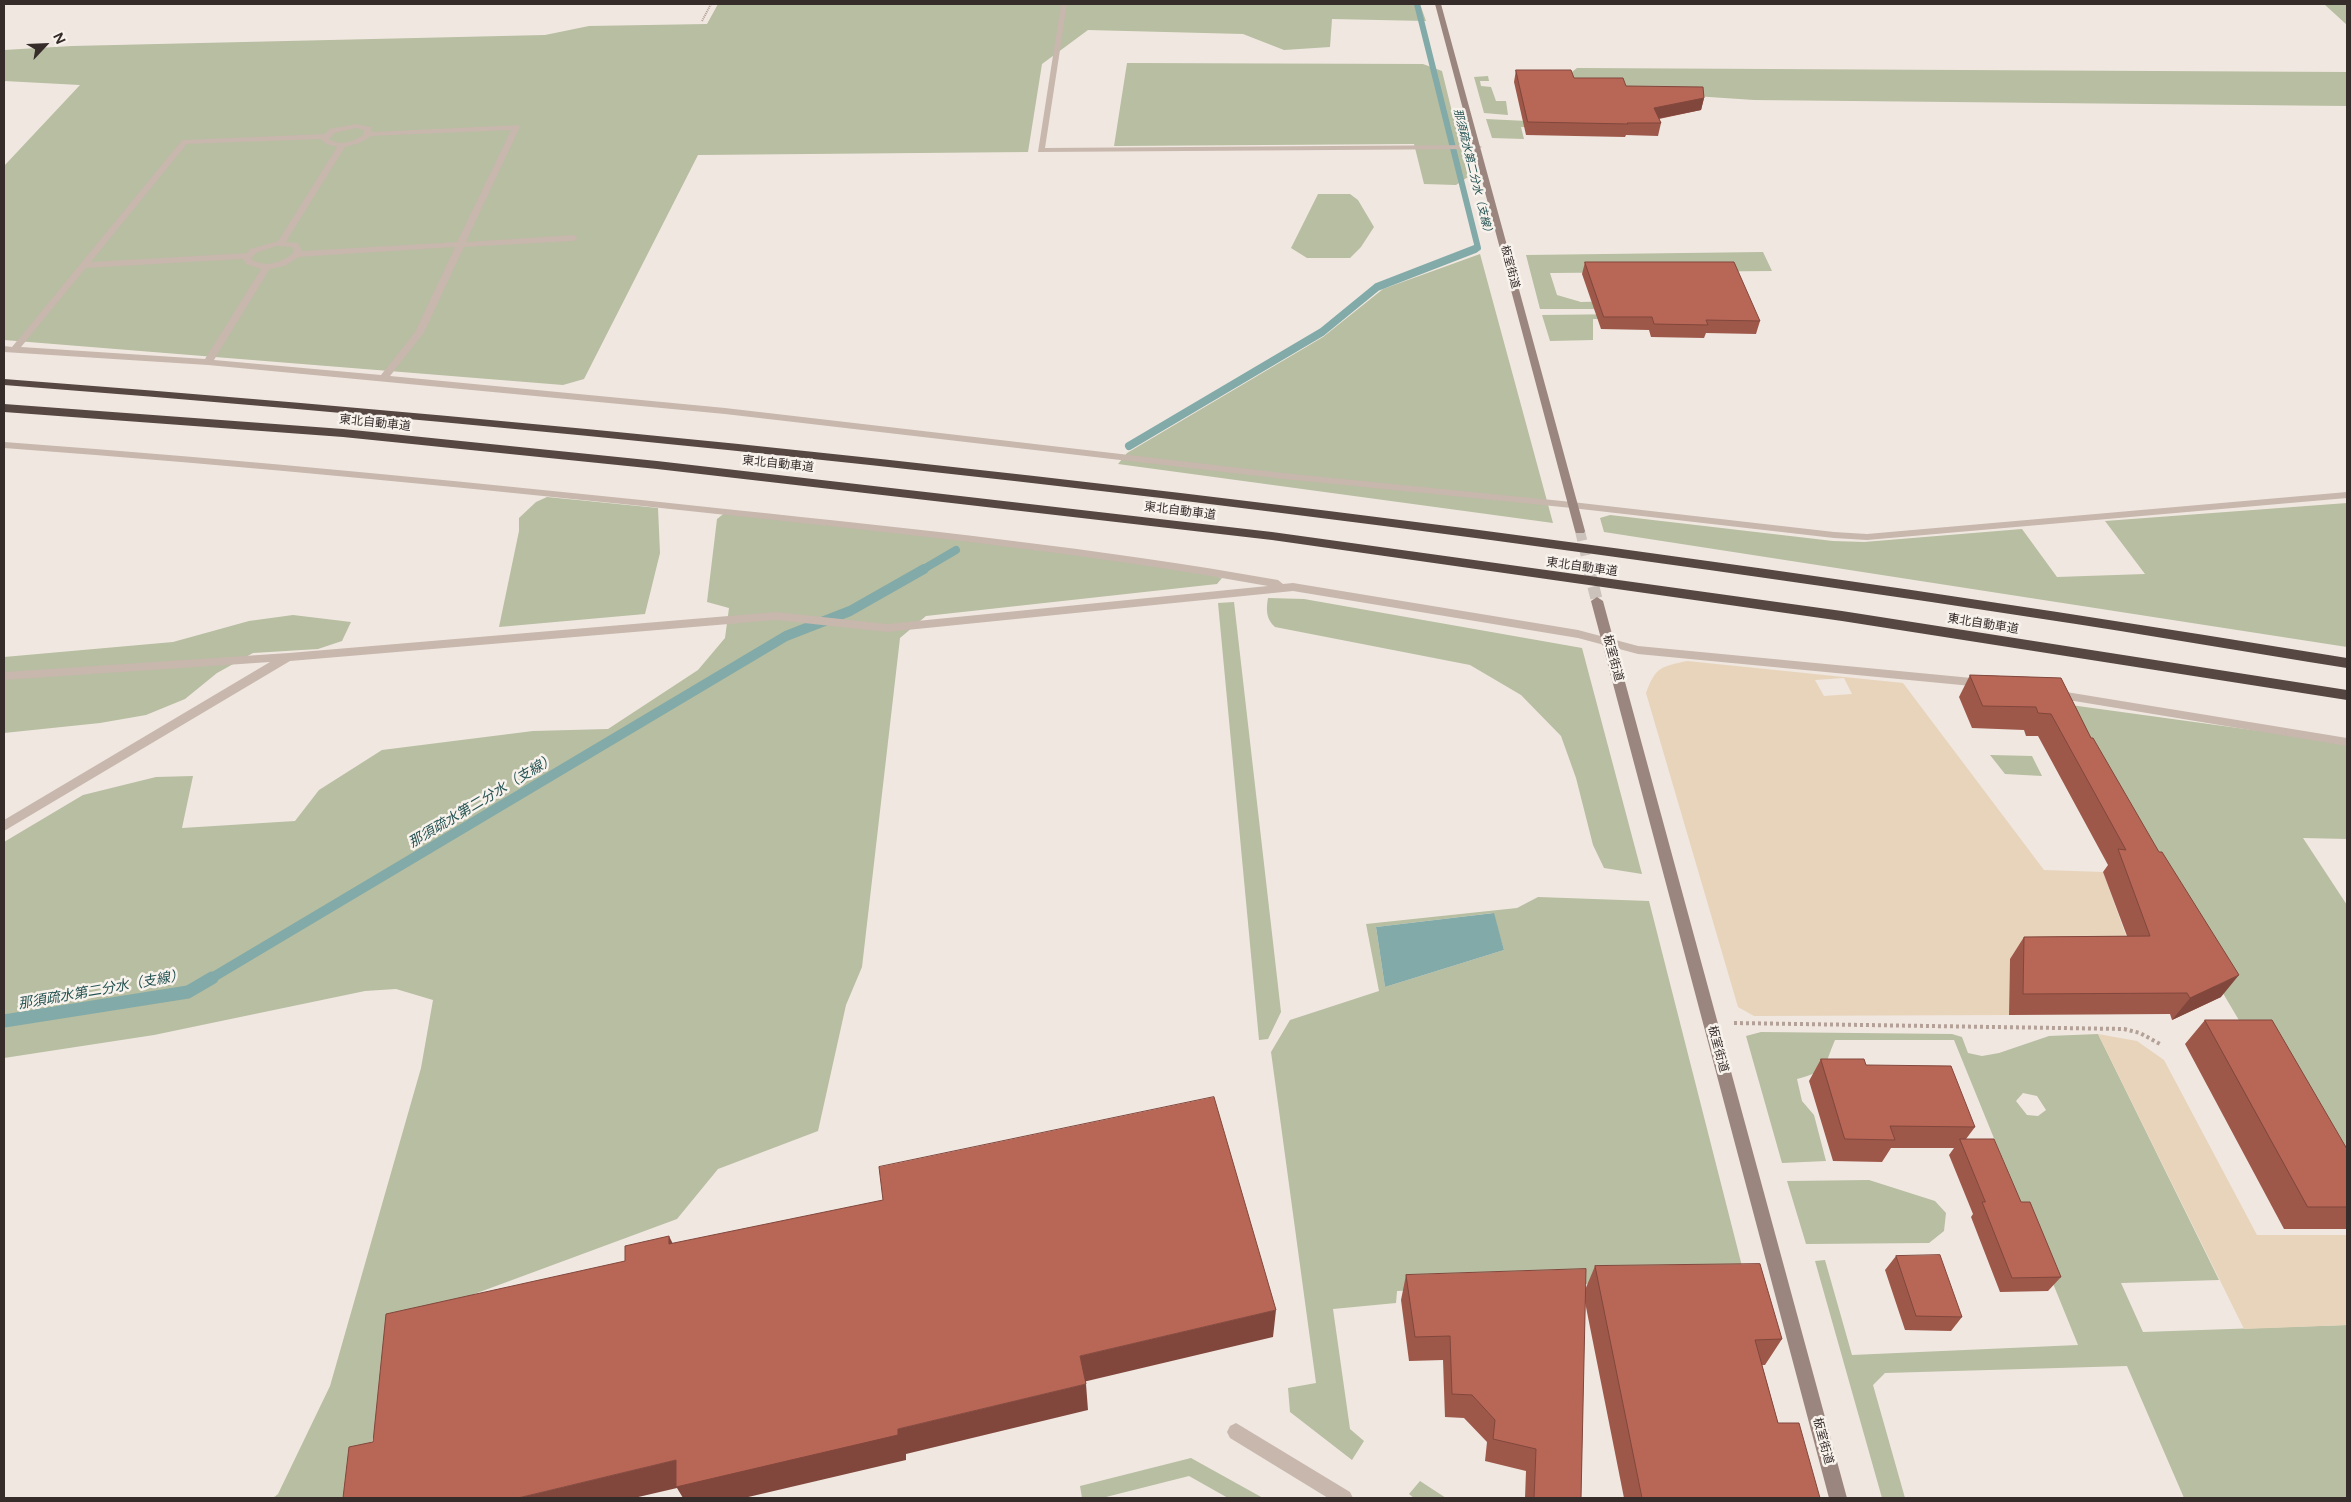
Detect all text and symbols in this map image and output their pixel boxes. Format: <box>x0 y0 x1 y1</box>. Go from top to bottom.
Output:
north arrow <box>20 20 70 70</box>
text: N <box>49 30 69 47</box>
water label: 那須疏水第二分水（支線） <box>1451 107 1495 239</box>
street label: 板室街道 <box>1498 244 1522 290</box>
street label: 東北自動車道 <box>338 412 412 434</box>
street label: 東北自動車道 <box>741 453 815 475</box>
street label: 東北自動車道 <box>1143 499 1217 523</box>
street label: 東北自動車道 <box>1545 555 1619 579</box>
street label: 東北自動車道 <box>1946 611 2020 637</box>
street label: 板室街道 <box>1600 633 1626 683</box>
water label: 那須疏水第二分水（支線） <box>406 751 558 851</box>
water label: 那須疏水第二分水（支線） <box>17 967 185 1013</box>
street label: 板室街道 <box>1705 1024 1731 1074</box>
street label: 板室街道 <box>1810 1416 1836 1466</box>

